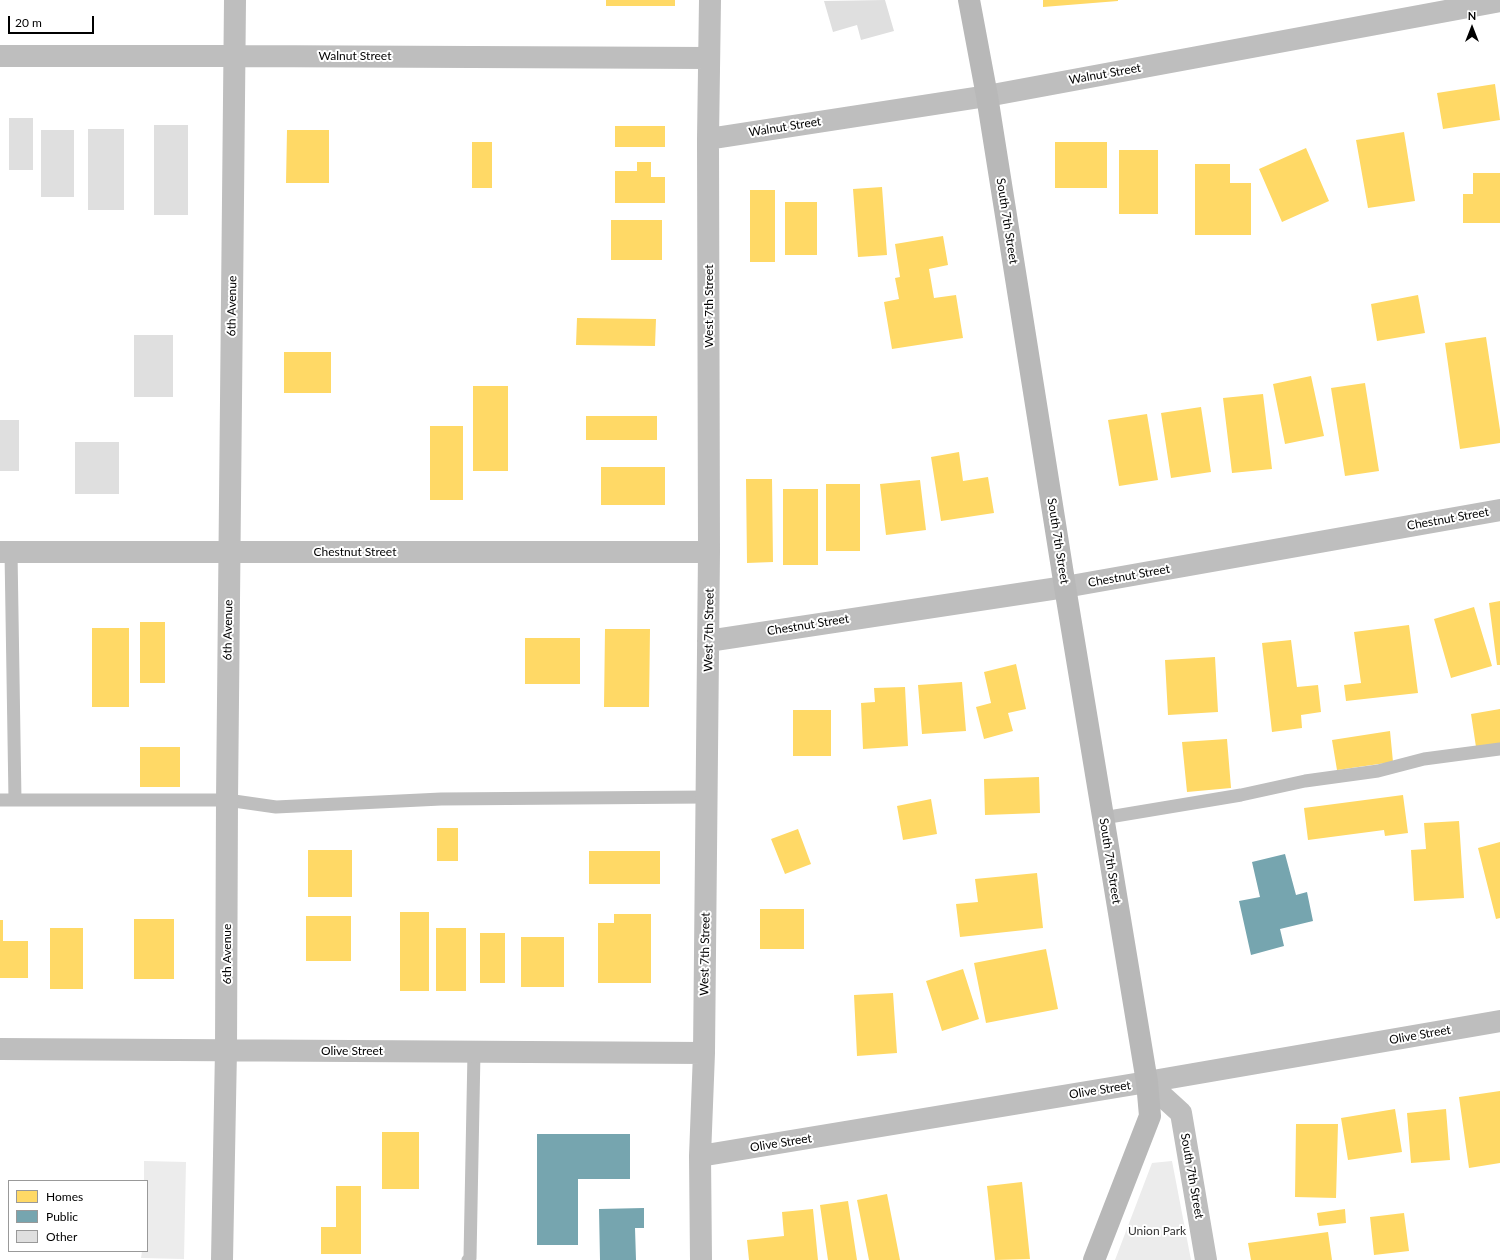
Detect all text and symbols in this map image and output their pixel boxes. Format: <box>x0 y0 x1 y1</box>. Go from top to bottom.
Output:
scale bar <box>10 8 96 34</box>
north arrow <box>1452 8 1492 48</box>
text: N <box>1468 9 1476 22</box>
text: 20 m <box>15 15 42 30</box>
street label: Walnut Street <box>319 49 391 63</box>
street label: Walnut Street <box>1068 61 1142 87</box>
street label: Walnut Street <box>748 114 822 140</box>
street label: South 7th Street <box>993 177 1021 265</box>
street label: West 7th Street <box>702 264 716 348</box>
street label: 6th Avenue <box>224 276 240 336</box>
street label: South 7th Street <box>1044 497 1072 585</box>
street label: Chestnut Street <box>1406 505 1490 533</box>
street label: Chestnut Street <box>314 545 396 559</box>
street label: Chestnut Street <box>1087 562 1171 590</box>
street label: West 7th Street <box>701 588 717 672</box>
street label: 6th Avenue <box>220 600 236 660</box>
street label: Chestnut Street <box>766 611 850 639</box>
street label: South 7th Street <box>1096 817 1124 905</box>
street label: West 7th Street <box>697 912 713 996</box>
street label: 6th Avenue <box>220 924 234 984</box>
street label: Olive Street <box>1388 1023 1452 1047</box>
street label: Olive Street <box>321 1044 383 1058</box>
street label: Olive Street <box>1068 1078 1132 1102</box>
street label: Olive Street <box>749 1131 813 1155</box>
street label: South 7th Street <box>1177 1132 1207 1220</box>
legend <box>8 1180 148 1252</box>
text: Homes <box>46 1189 83 1204</box>
text: Public <box>46 1209 78 1224</box>
park label: Union Park <box>1128 1224 1186 1238</box>
text: Other <box>46 1229 77 1244</box>

